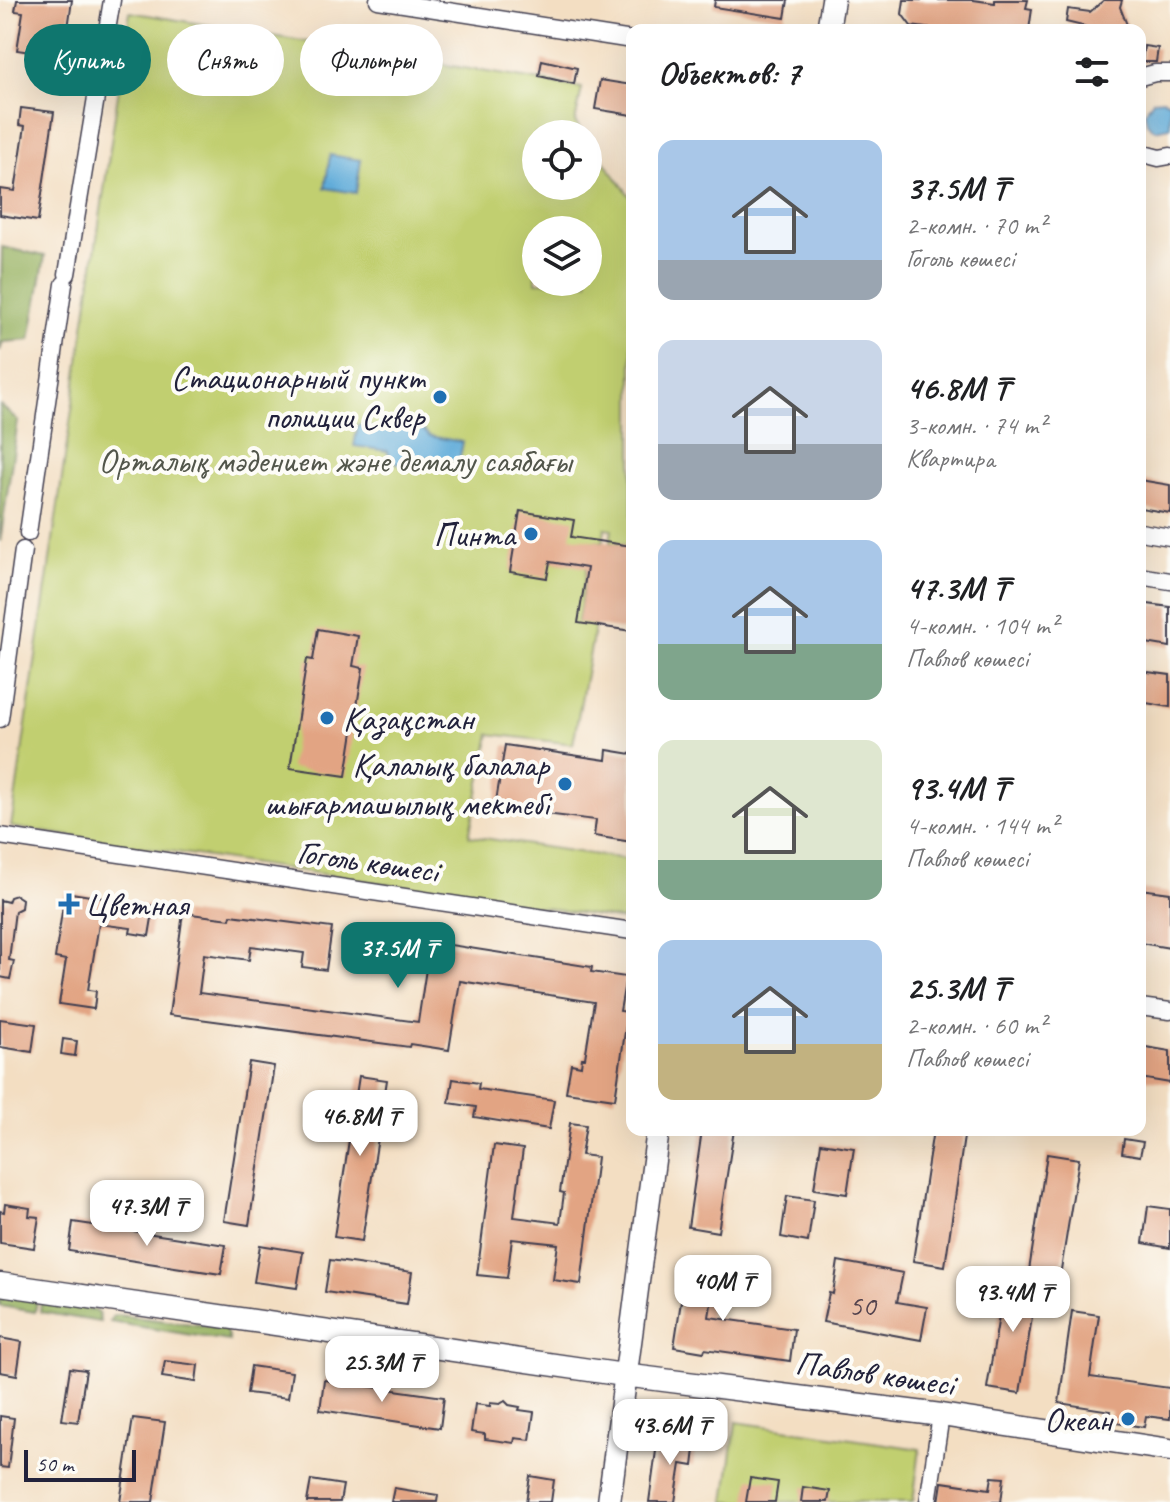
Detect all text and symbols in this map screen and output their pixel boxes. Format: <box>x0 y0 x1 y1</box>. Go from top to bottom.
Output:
chip: Купить <box>24 24 151 96</box>
chip: Снять <box>167 24 284 96</box>
chip: Фильтры <box>300 24 443 96</box>
icon: filters <box>1070 50 1114 94</box>
text: Объектов: 7 <box>658 51 800 94</box>
map controls <box>522 120 602 296</box>
button: locate <box>522 120 602 200</box>
text: 37.5M ₸ <box>906 166 1008 209</box>
icon: home <box>722 172 818 268</box>
text: 2-комн. · 70 m² <box>906 209 1046 242</box>
button: layers <box>522 216 602 296</box>
text: Гоголь көшесі <box>906 242 1015 275</box>
place label: Стационарный пункт полиции Сквер <box>171 356 427 438</box>
text: 46.8M ₸ <box>906 366 1009 409</box>
icon: home <box>722 372 818 468</box>
marker: Стационарный пункт полиции Сквер <box>431 388 449 406</box>
text: 3-комн. · 74 m² <box>906 409 1046 442</box>
park label: Орталық мәдениет және демалу саябағы <box>99 439 574 482</box>
text: Квартира <box>906 442 995 475</box>
place label: Пинта <box>433 513 517 556</box>
marker: Пинта <box>522 525 540 543</box>
text: 47.3M ₸ <box>906 566 1008 609</box>
icon: home <box>722 572 818 668</box>
text: 4-комн. · 104 m² <box>906 609 1058 642</box>
text: Павлов көшесі <box>906 642 1028 675</box>
place label: Қазақстан <box>343 697 476 740</box>
marker: Қазақстан <box>318 709 336 727</box>
place label: Қалалық балалар шығармашылық мектебі <box>265 743 553 825</box>
text: 93.4M ₸ <box>906 766 1008 809</box>
icon: home <box>722 772 818 868</box>
marker: Қалалық балалар шығармашылық мектебі <box>556 775 574 793</box>
text: 4-комн. · 144 m² <box>906 809 1058 842</box>
street label: Гоголь көшесі <box>295 830 445 893</box>
text: Павлов көшесі <box>906 842 1028 875</box>
place label: Цветная <box>85 883 191 926</box>
marker: Цветная <box>60 895 78 913</box>
pin: 37.5M ₸ <box>324 922 472 990</box>
text: 37.5M ₸ <box>359 931 437 964</box>
text: 25.3M ₸ <box>906 966 1008 1009</box>
icon: home <box>722 972 818 1068</box>
text: 2-комн. · 60 m² <box>906 1009 1046 1042</box>
text: Павлов көшесі <box>906 1042 1028 1075</box>
pin: 46.8M ₸ <box>286 1090 434 1158</box>
text: 46.8M ₸ <box>321 1099 399 1132</box>
pin: 47.3M ₸ <box>73 1180 221 1248</box>
text: 47.3M ₸ <box>108 1189 186 1222</box>
pin: 40M ₸ <box>667 1255 779 1323</box>
text: 40M ₸ <box>692 1264 754 1297</box>
pin: 93.4M ₸ <box>939 1266 1087 1334</box>
text: 93.4M ₸ <box>974 1275 1052 1308</box>
house number: 50 <box>849 1286 878 1324</box>
pin: 25.3M ₸ <box>308 1336 456 1404</box>
street label: Павлов көшесі <box>793 1341 961 1406</box>
text: 25.3M ₸ <box>343 1345 421 1378</box>
place label: Океан <box>1044 1398 1114 1441</box>
pin: 43.6M ₸ <box>596 1399 744 1467</box>
text: 43.6M ₸ <box>631 1408 709 1441</box>
marker: Океан <box>1119 1410 1137 1428</box>
scale bar <box>24 1446 136 1482</box>
text: 50 m <box>36 1450 73 1478</box>

